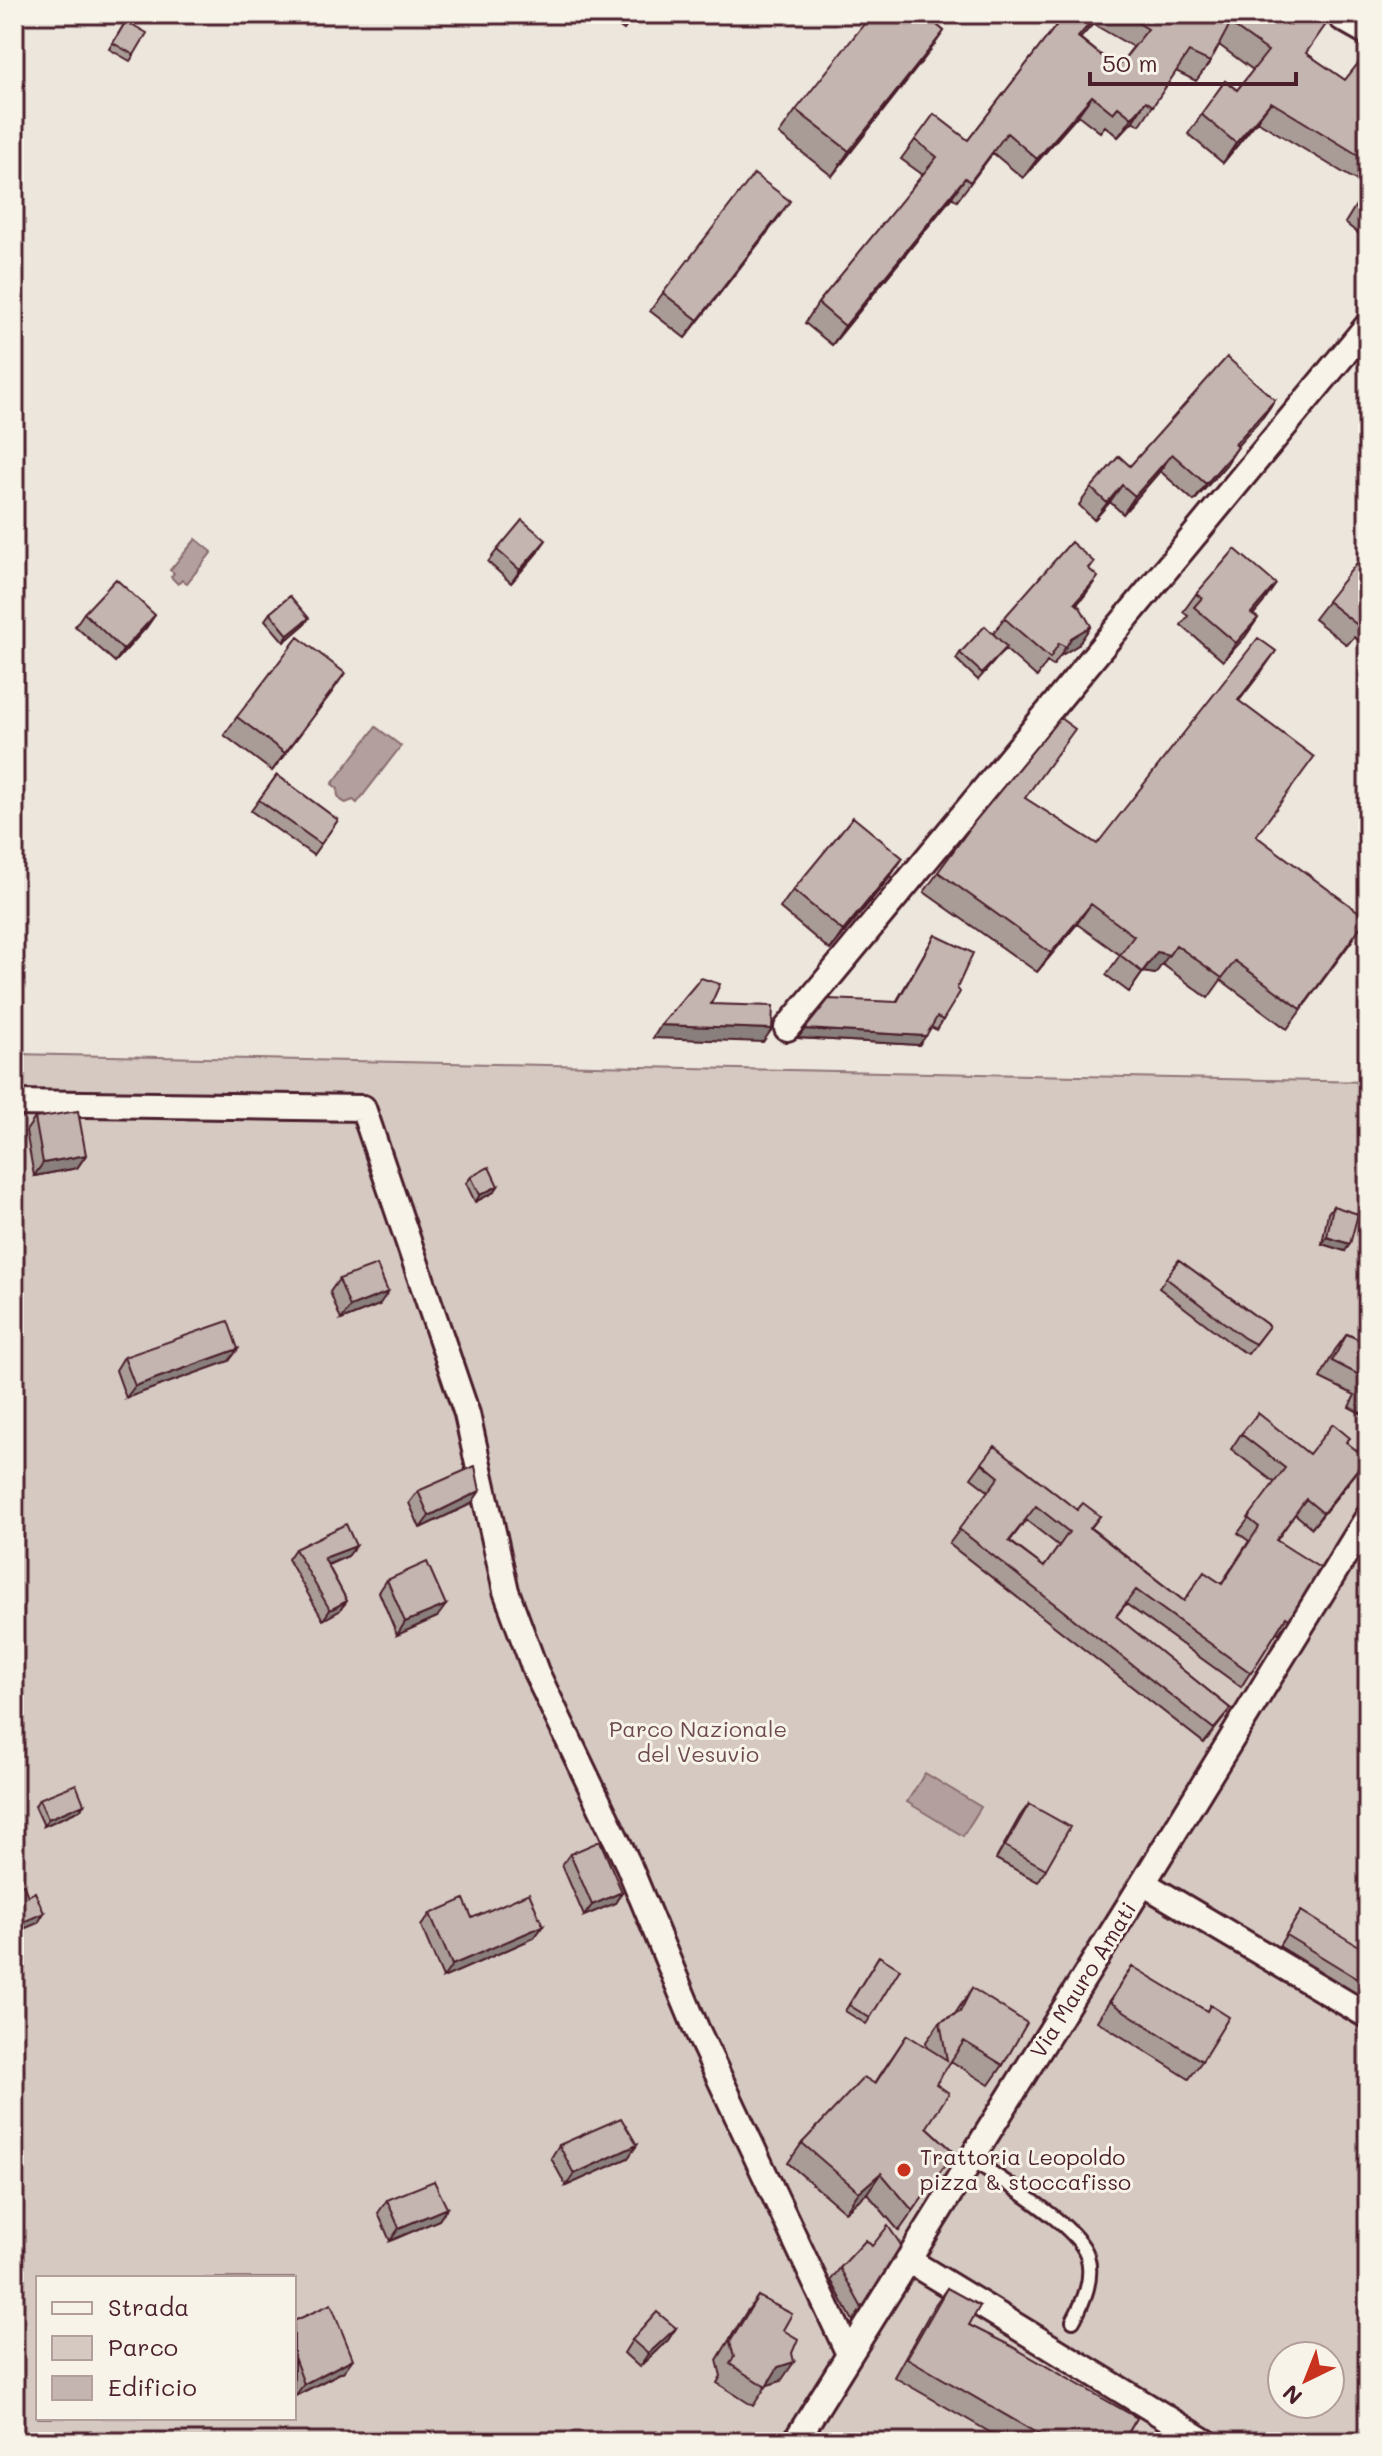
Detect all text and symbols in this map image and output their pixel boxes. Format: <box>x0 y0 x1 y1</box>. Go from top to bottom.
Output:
scale bar <box>1090 36 1296 86</box>
text: 50 m <box>1102 47 1158 78</box>
park label: Parco Nazionale del Vesuvio <box>609 1714 787 1768</box>
street label: Via Mauro Amati <box>1023 1896 1142 2063</box>
place label: Trattoria Leopoldo pizza & stoccafisso <box>920 2142 1131 2196</box>
marker: Trattoria Leopoldo pizza & stoccafisso <box>895 2161 913 2179</box>
legend <box>36 2276 296 2420</box>
text: Strada <box>108 2291 189 2322</box>
text: Parco <box>108 2331 178 2362</box>
north arrow <box>1266 2340 1346 2420</box>
text: Edificio <box>108 2371 197 2402</box>
text: N <box>1276 2379 1308 2411</box>

